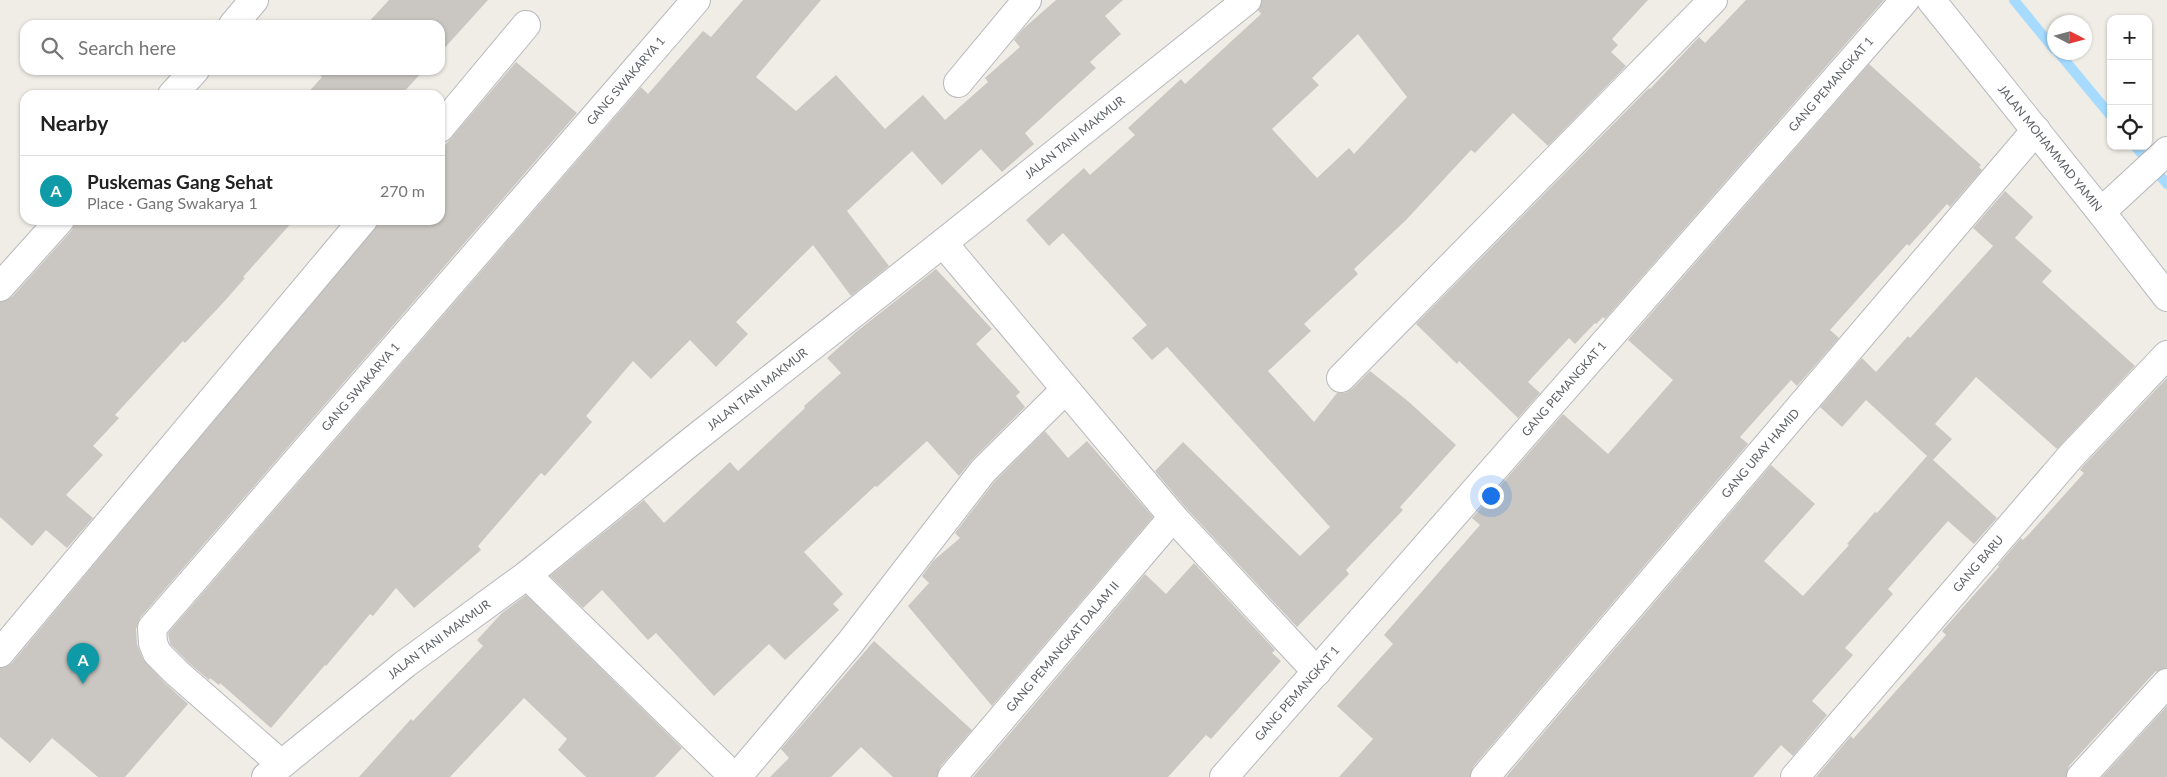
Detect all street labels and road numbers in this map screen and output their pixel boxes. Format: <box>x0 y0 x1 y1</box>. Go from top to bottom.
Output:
street label: GANG SWAKARYA 1 <box>583 33 668 128</box>
street label: GANG PEMANGKAT 1 <box>1785 33 1876 135</box>
street label: JALAN MOHAMMAD YAMIN <box>1995 81 2106 214</box>
street label: JALAN TANI MAKMUR <box>1021 92 1128 182</box>
street label: GANG PEMANGKAT 1 <box>1518 338 1609 439</box>
street label: GANG SWAKARYA 1 <box>318 339 403 434</box>
street label: JALAN TANI MAKMUR <box>704 344 811 433</box>
street label: GANG URAY HAMID <box>1718 405 1802 501</box>
street label: GANG BARU <box>1949 532 2006 595</box>
street label: GANG PEMANGKAT DALAM II <box>1003 578 1122 715</box>
street label: JALAN TANI MAKMUR <box>384 596 493 682</box>
street label: GANG PEMANGKAT 1 <box>1251 643 1342 744</box>

